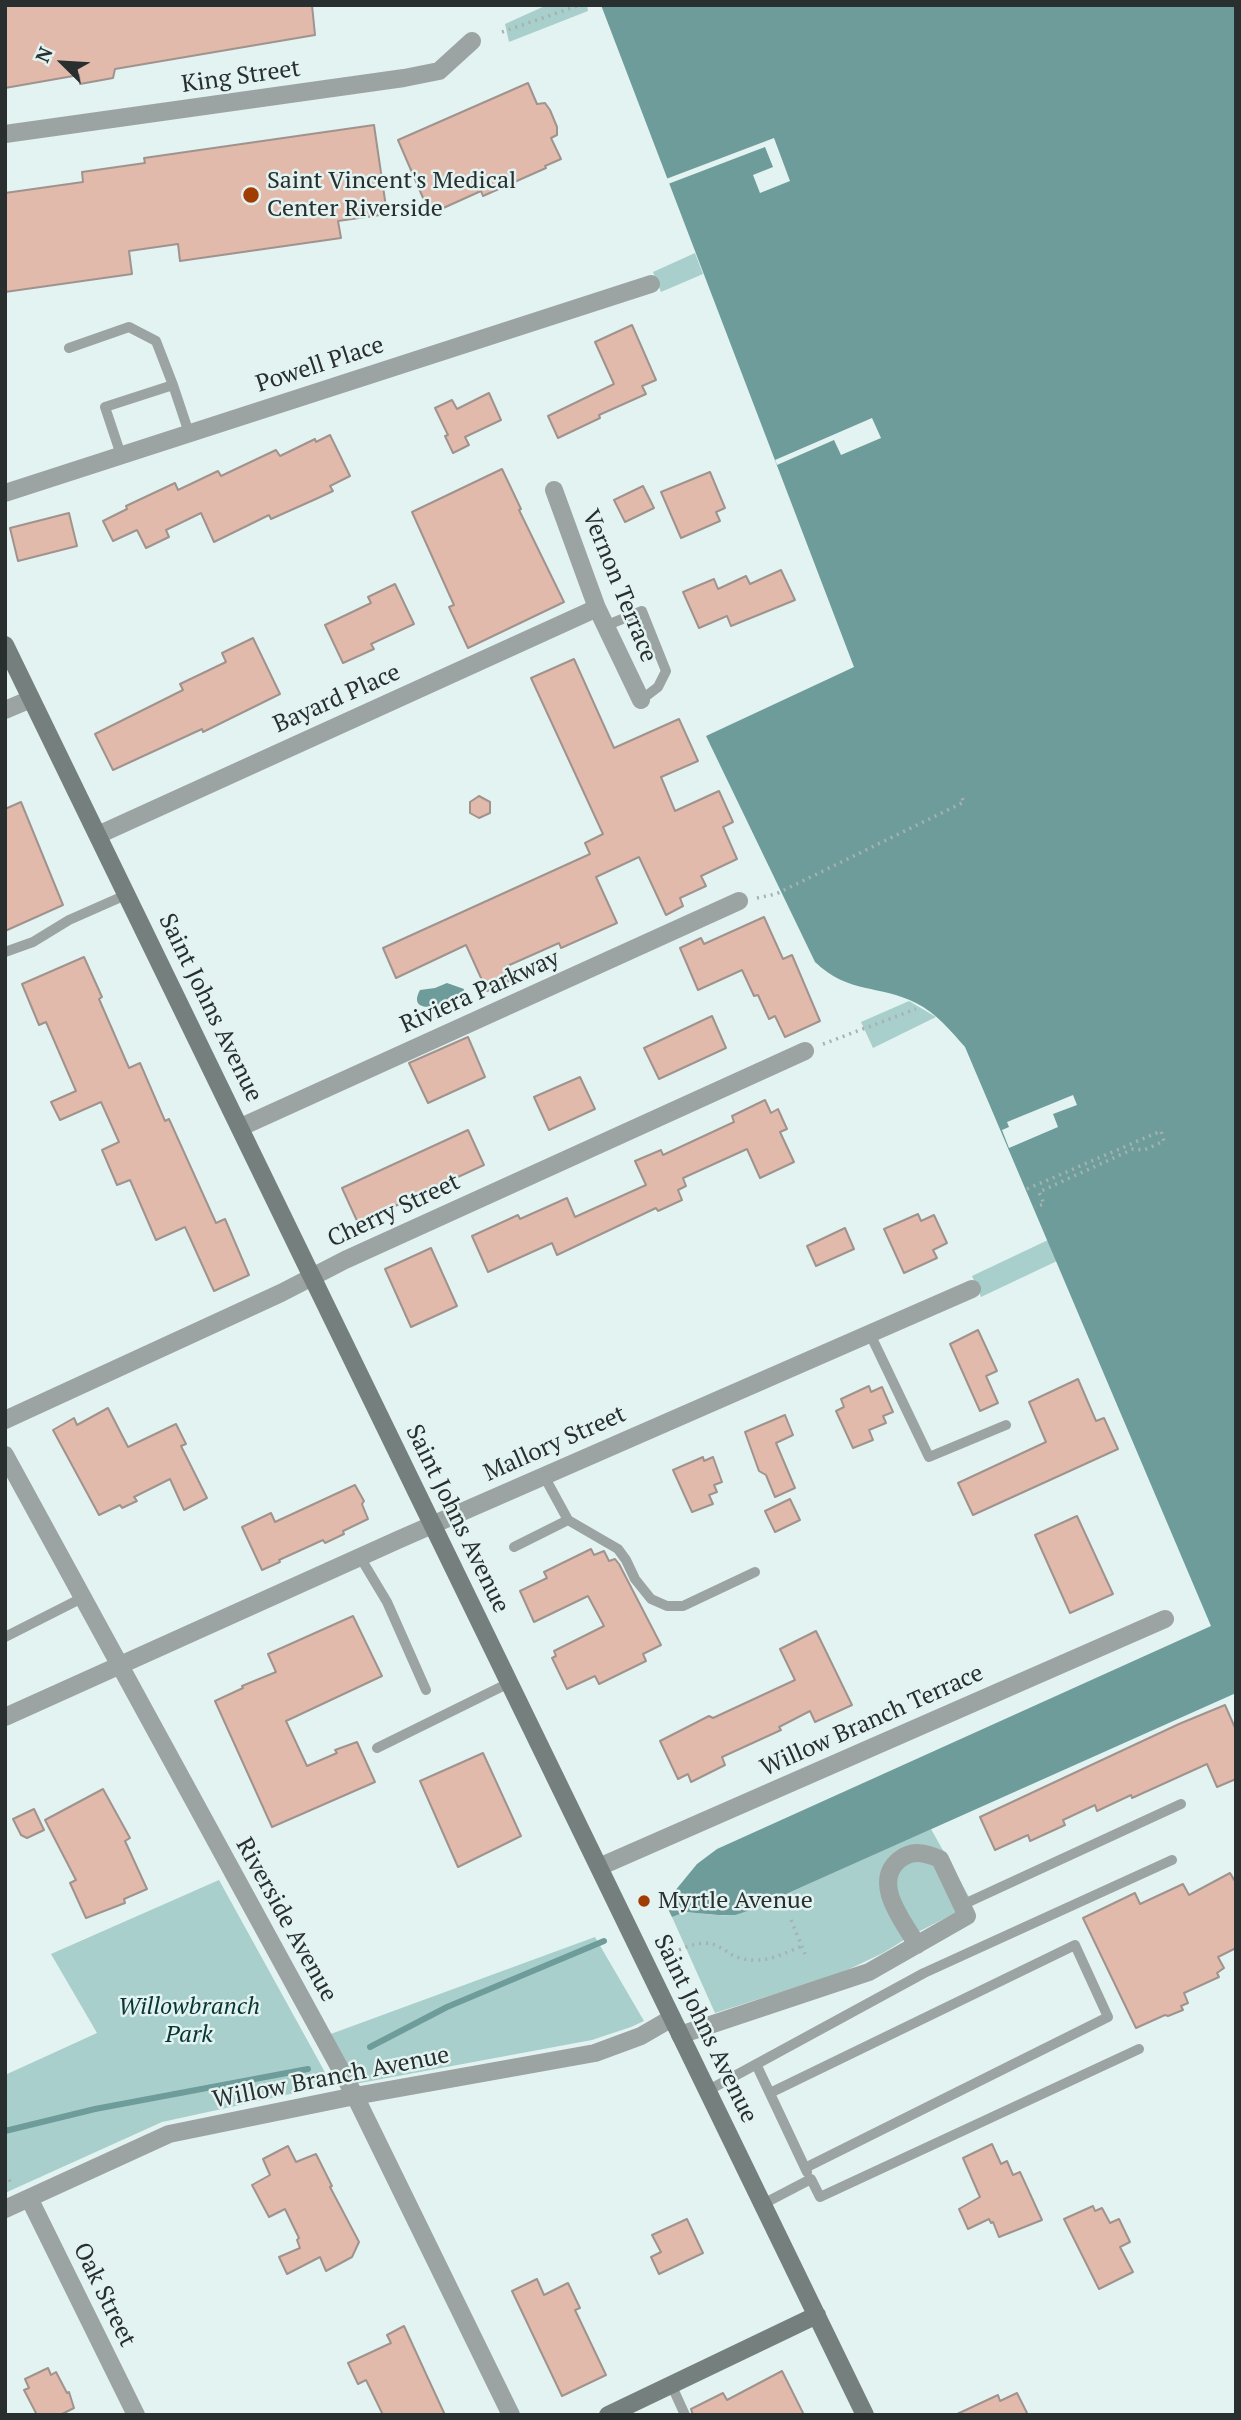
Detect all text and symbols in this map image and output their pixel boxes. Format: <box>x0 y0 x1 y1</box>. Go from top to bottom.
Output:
north arrow <box>28 28 98 98</box>
text: N <box>29 43 58 66</box>
street label: King Street <box>180 54 302 100</box>
place label: Saint Vincent's Medical Center Riverside <box>267 167 516 223</box>
marker: Saint Vincent's Medical Center Riverside <box>241 185 261 205</box>
street label: Powell Place <box>253 331 387 399</box>
street label: Vernon Terrace <box>575 506 663 666</box>
street label: Bayard Place <box>269 658 405 740</box>
street label: Saint Johns Avenue <box>152 909 268 1107</box>
street label: Riviera Parkway <box>396 944 564 1040</box>
street label: Cherry Street <box>323 1168 465 1254</box>
street label: Mallory Street <box>480 1400 630 1488</box>
street label: Saint Johns Avenue <box>399 1420 515 1618</box>
street label: Willow Branch Terrace <box>756 1659 988 1783</box>
street label: Riverside Avenue <box>229 1833 343 2007</box>
place label: Myrtle Avenue <box>658 1887 813 1915</box>
marker: Myrtle Avenue <box>636 1893 652 1909</box>
street label: Saint Johns Avenue <box>647 1930 763 2128</box>
park label: Willowbranch Park <box>118 1993 260 2049</box>
street label: Willow Branch Avenue <box>210 2041 452 2115</box>
street label: Oak Street <box>66 2238 142 2352</box>

